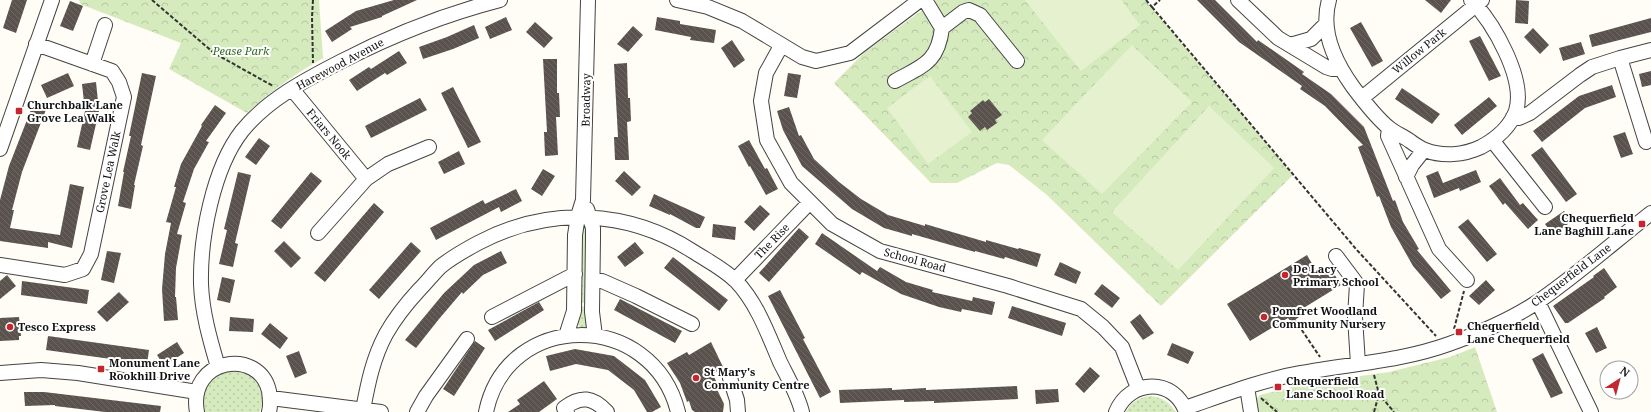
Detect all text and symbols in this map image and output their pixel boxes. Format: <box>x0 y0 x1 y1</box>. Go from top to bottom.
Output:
street label: Willow Park <box>1389 24 1449 77</box>
street label: Harewood Avenue <box>293 34 386 93</box>
park label: Pease Park <box>212 43 270 58</box>
street label: Broadway <box>578 72 593 127</box>
place label: Churchbalk Lane Grove Lea Walk <box>27 97 123 125</box>
street label: Friars Nook <box>304 105 355 163</box>
marker: Churchbalk Lane Grove Lea Walk <box>14 106 24 116</box>
street label: Grove Lea Walk <box>92 129 124 214</box>
place label: Chequerfield Lane Baghill Lane <box>1534 210 1634 238</box>
marker: Chequerfield Lane Baghill Lane <box>1637 219 1647 229</box>
street label: The Rise <box>751 220 792 262</box>
street label: Chequerfield Lane <box>1528 239 1614 310</box>
street label: School Road <box>882 244 948 275</box>
place label: De Lacy Primary School <box>1293 261 1379 289</box>
marker: De Lacy Primary School <box>1280 270 1290 280</box>
place label: Pomfret Woodland Community Nursery <box>1272 303 1386 331</box>
marker: Pomfret Woodland Community Nursery <box>1259 312 1269 322</box>
place label: Chequerfield Lane Chequerfield <box>1467 318 1570 346</box>
place label: Tesco Express <box>18 319 96 334</box>
marker: Tesco Express <box>5 322 15 332</box>
marker: Chequerfield Lane Chequerfield <box>1454 327 1464 337</box>
place label: Monument Lane Rookhill Drive <box>109 355 200 383</box>
north arrow <box>1599 360 1639 400</box>
text: N <box>1617 363 1633 380</box>
marker: Monument Lane Rookhill Drive <box>96 364 106 374</box>
place label: St Mary's Community Centre <box>704 364 810 392</box>
marker: St Mary's Community Centre <box>691 373 701 383</box>
place label: Chequerfield Lane School Road <box>1286 373 1384 401</box>
marker: Chequerfield Lane School Road <box>1273 382 1283 392</box>

